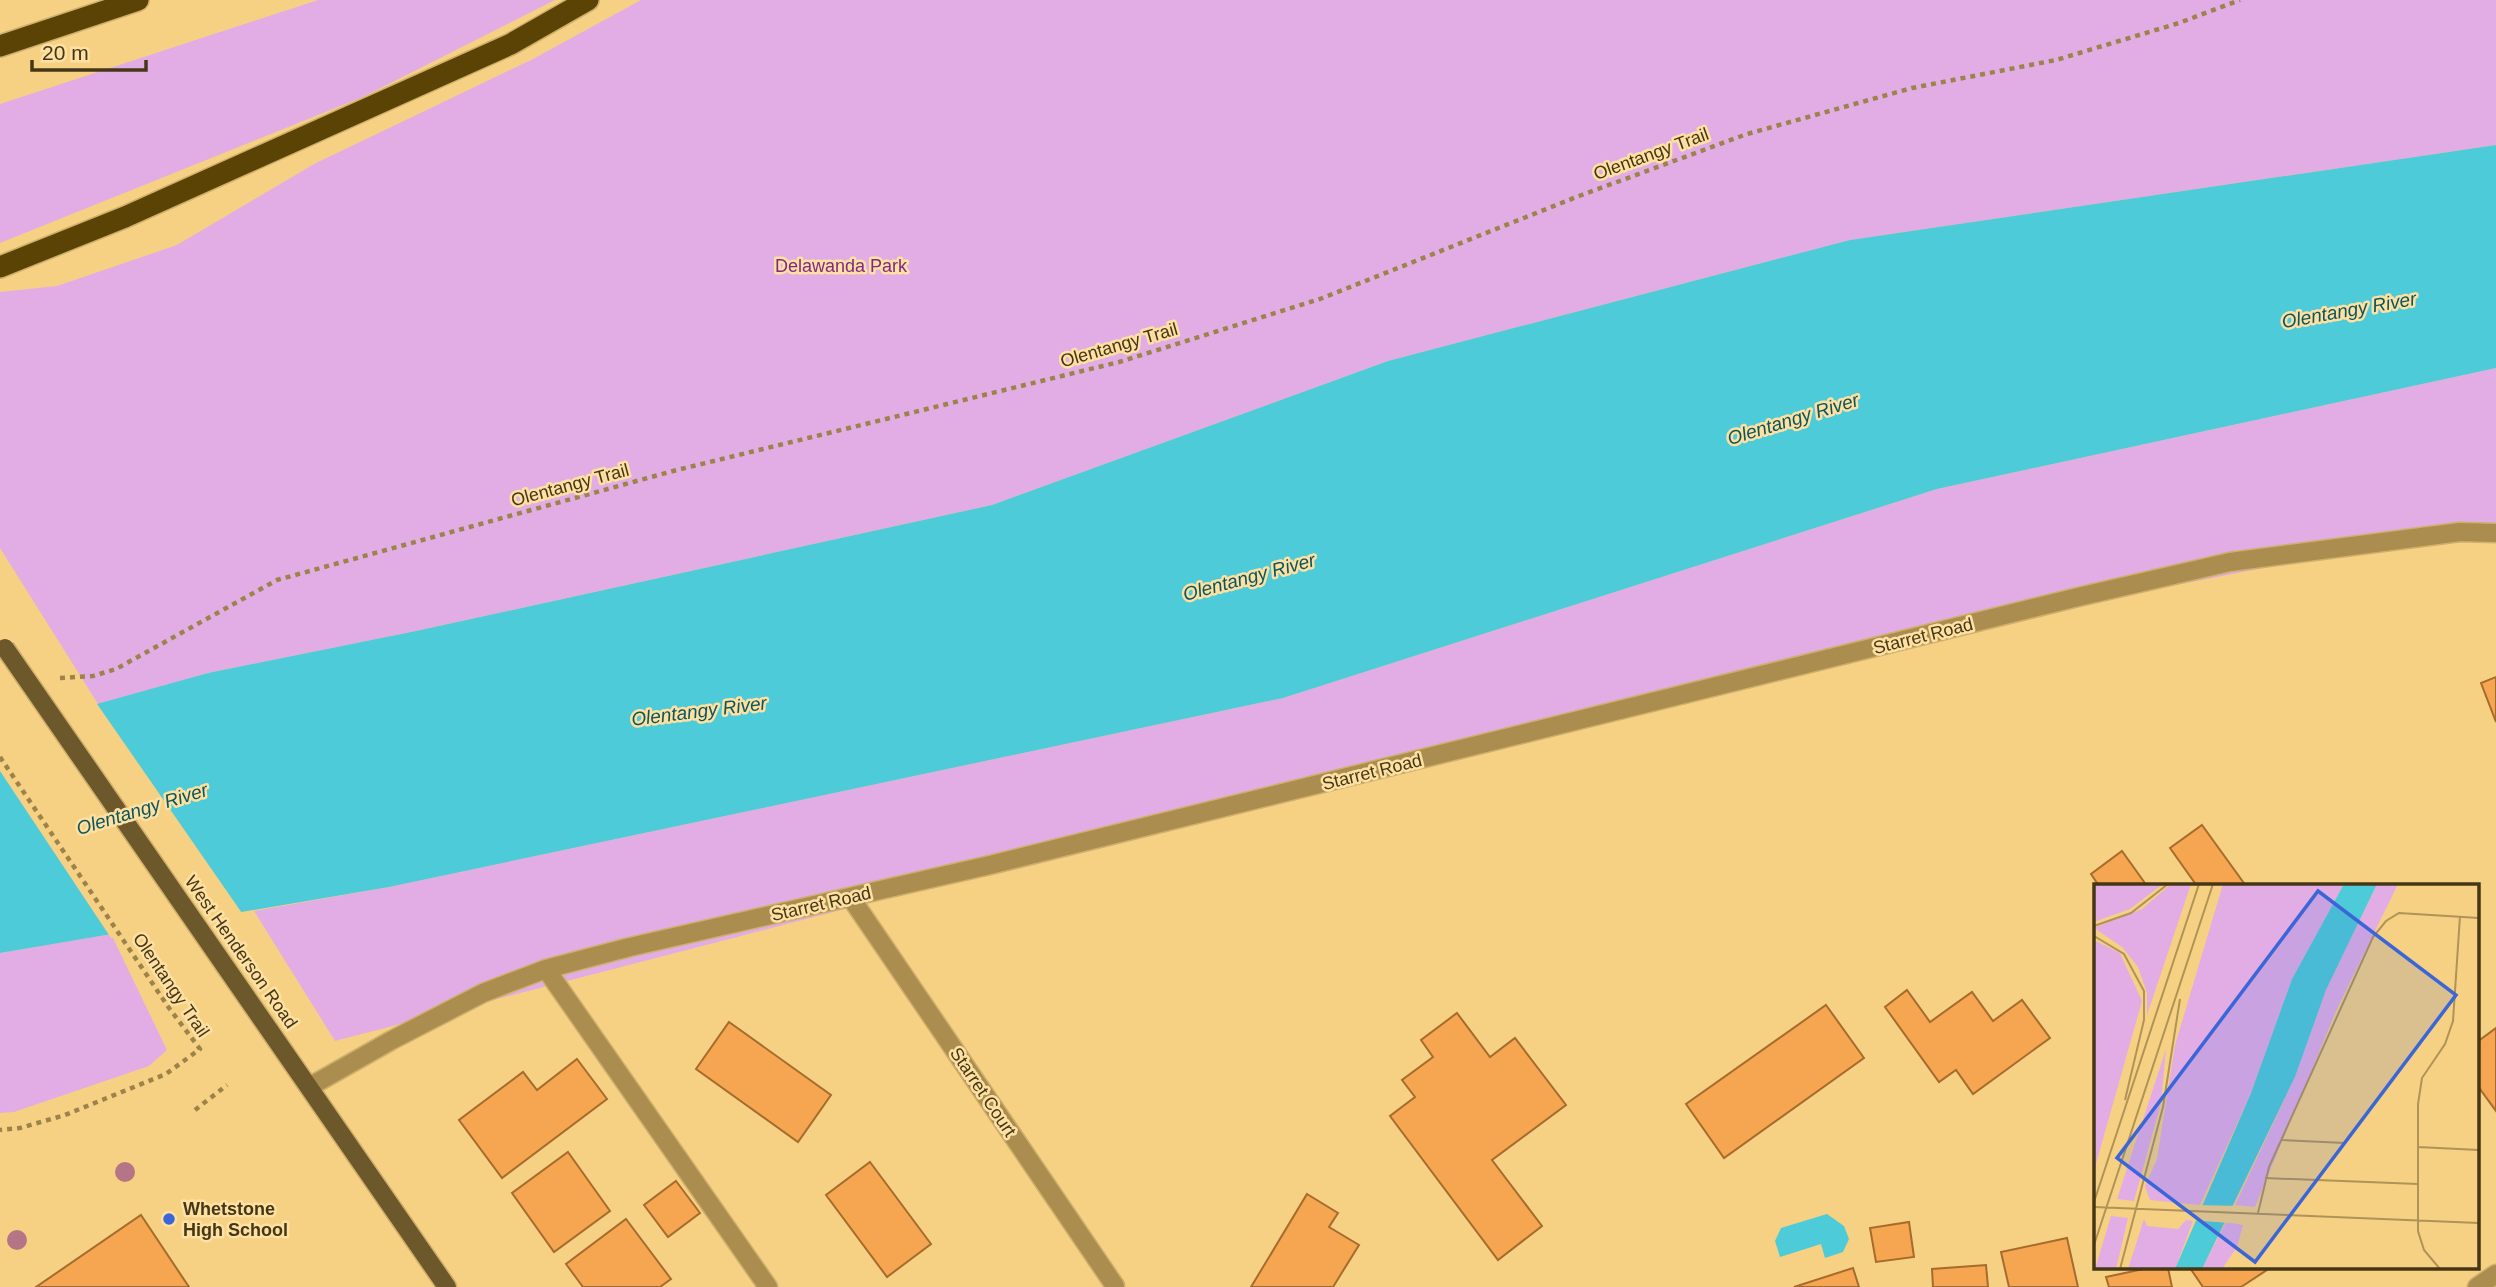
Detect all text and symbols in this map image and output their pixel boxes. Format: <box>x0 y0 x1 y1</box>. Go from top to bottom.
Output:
scale bar <box>32 28 145 72</box>
text: 20 m <box>42 41 89 64</box>
street label: Olentangy Trail <box>1591 124 1711 184</box>
park label: Delawanda Park <box>775 256 908 276</box>
water label: Olentangy River <box>2280 288 2419 332</box>
street label: Olentangy Trail <box>1058 319 1180 371</box>
water label: Olentangy River <box>1725 389 1862 449</box>
street label: Olentangy Trail <box>509 460 631 510</box>
water label: Olentangy River <box>1180 549 1318 605</box>
street label: Starret Road <box>1871 614 1975 658</box>
water label: Olentangy River <box>630 692 769 730</box>
street label: Starret Road <box>1320 750 1424 794</box>
water label: Olentangy River <box>74 779 211 839</box>
street label: West Henderson Road <box>181 872 301 1032</box>
street label: Starret Road <box>769 883 873 925</box>
inset map <box>2094 884 2478 1270</box>
street label: Olentangy Trail <box>129 929 213 1041</box>
street label: Starret Court <box>946 1044 1020 1140</box>
place label: Whetstone High School <box>183 1199 288 1240</box>
marker: Whetstone High School <box>161 1211 177 1227</box>

